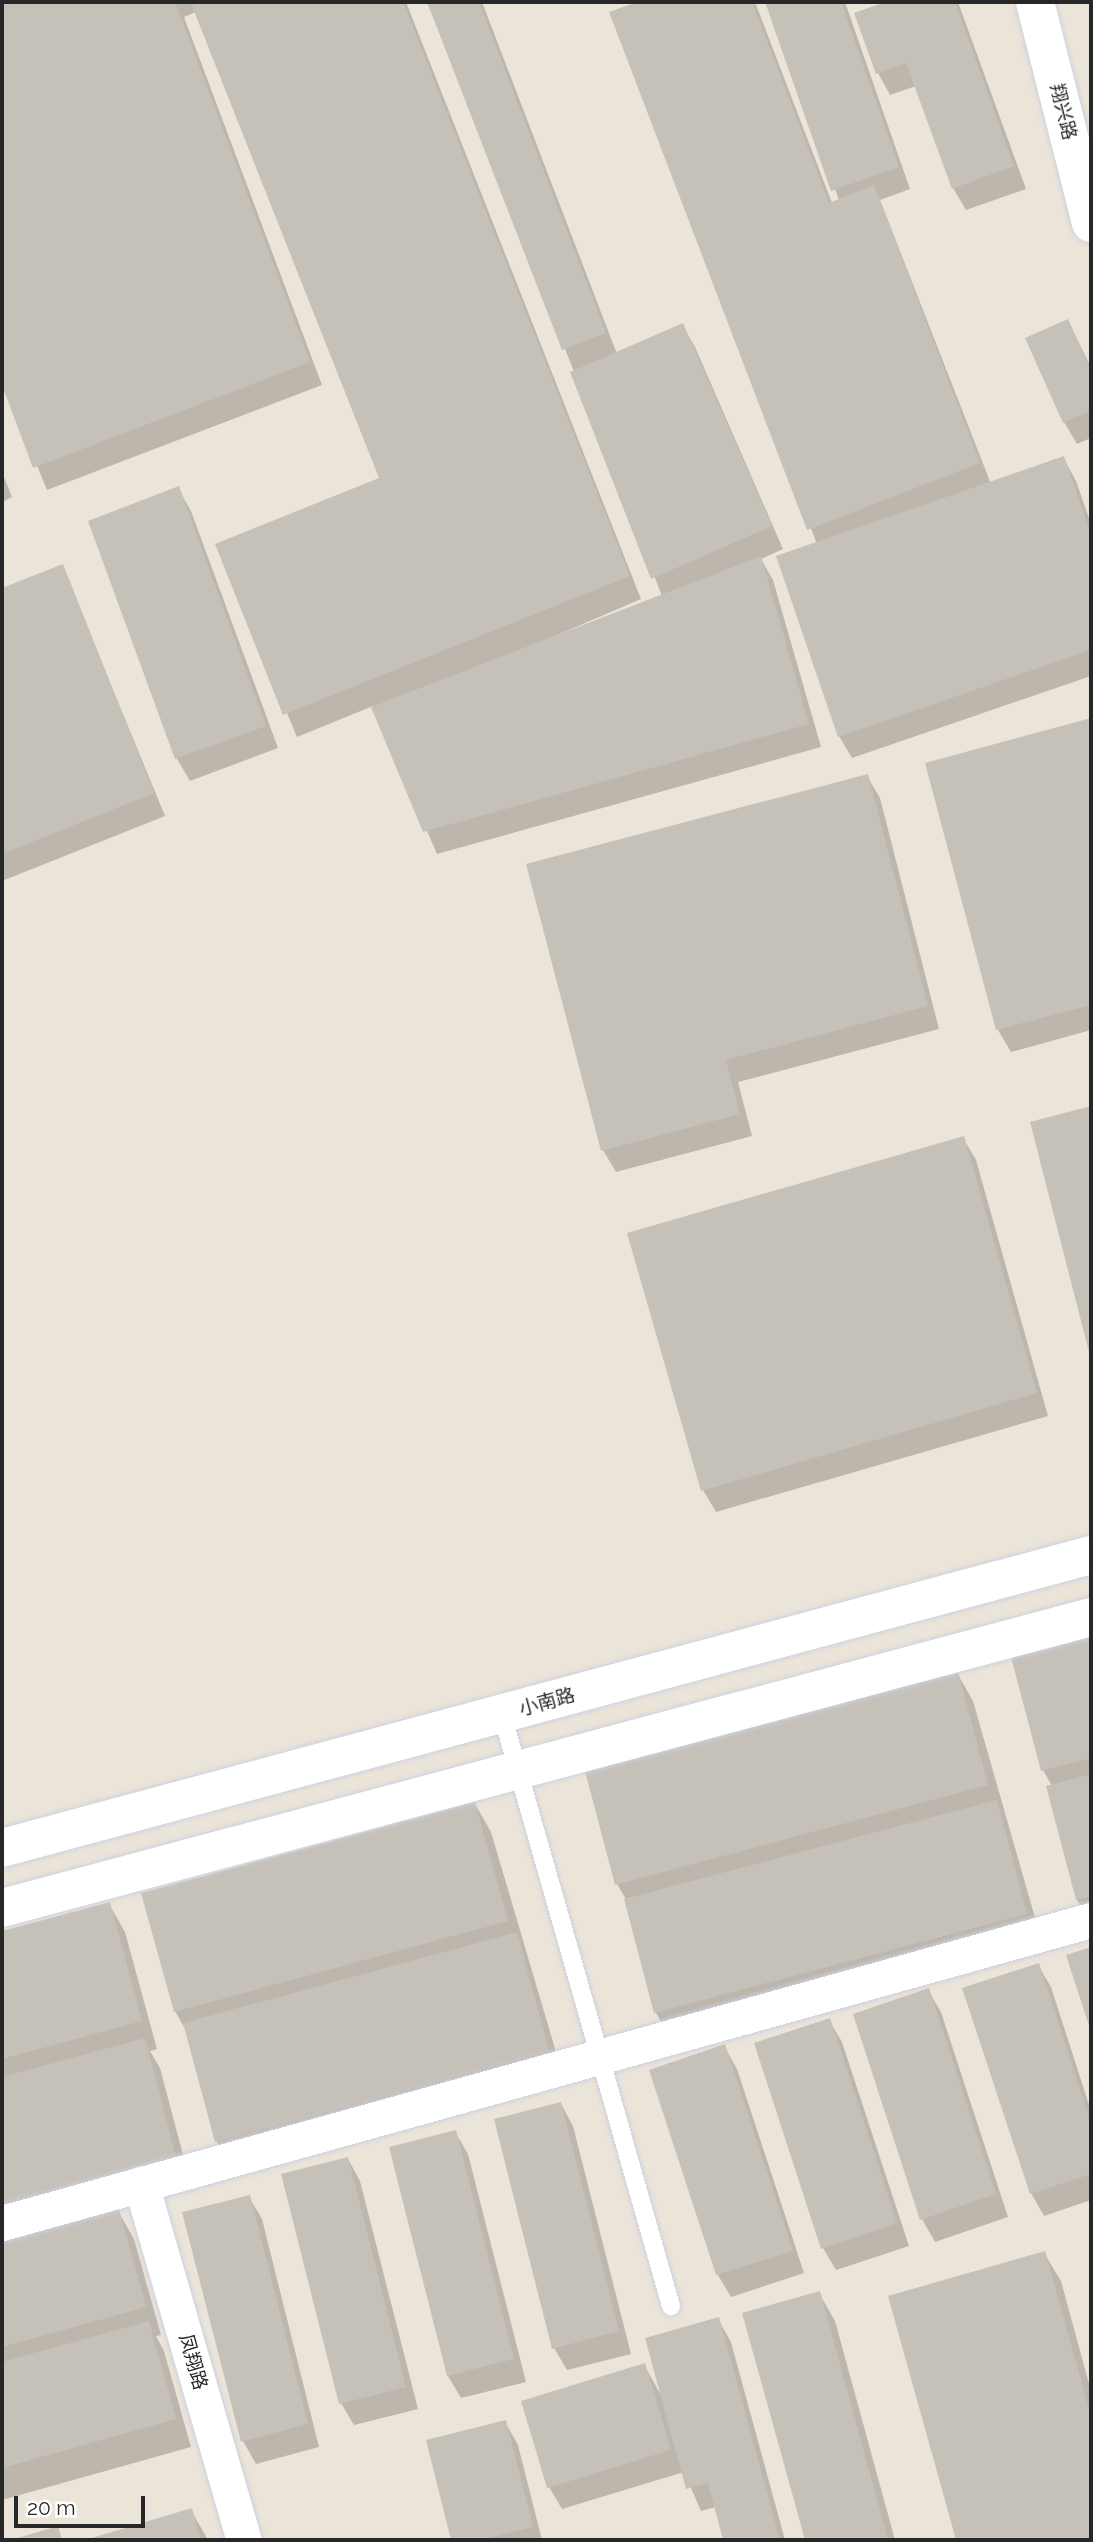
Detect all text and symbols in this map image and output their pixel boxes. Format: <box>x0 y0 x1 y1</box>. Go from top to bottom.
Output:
street label: 翔兴路 <box>1045 82 1081 142</box>
street label: 小南路 <box>517 1684 577 1720</box>
street label: 凤翔路 <box>174 2331 212 2393</box>
scale bar <box>18 2482 149 2526</box>
text: 20 m <box>27 2495 75 2520</box>

